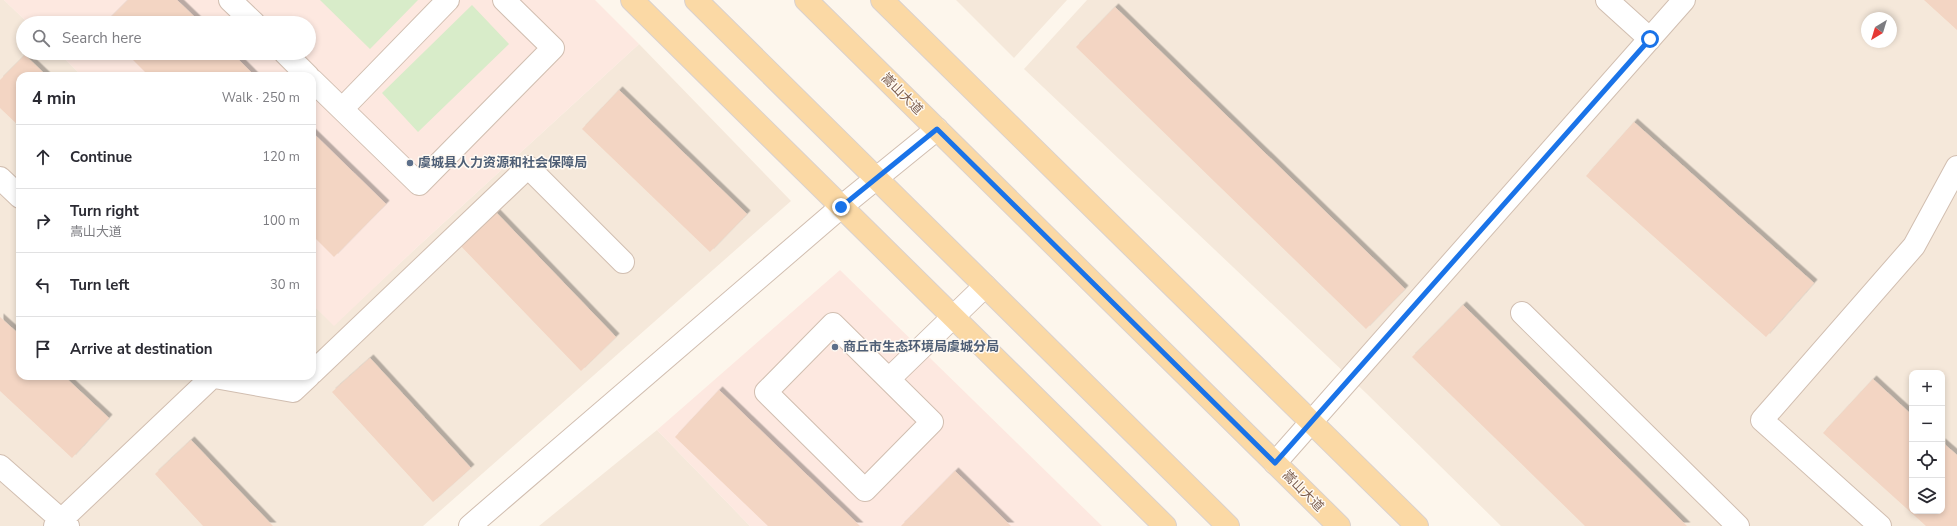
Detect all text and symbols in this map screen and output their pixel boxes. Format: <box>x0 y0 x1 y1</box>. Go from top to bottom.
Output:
north arrow <box>1861 12 1897 48</box>
search box <box>16 16 316 60</box>
icon: search <box>30 27 52 49</box>
text: Search here <box>62 28 142 48</box>
route start <box>1641 30 1659 48</box>
street label: 嵩山大道 <box>877 69 927 119</box>
text: 4 min <box>32 87 76 110</box>
text: Walk · 250 m <box>222 89 300 107</box>
icon: ahead <box>32 146 54 168</box>
text: Continue <box>70 147 132 167</box>
text: 120 m <box>262 148 300 166</box>
place label: 虞城县人力资源和社会保障局 <box>418 154 587 172</box>
marker: 虞城县人力资源和社会保障局 <box>405 158 415 168</box>
route end <box>832 198 850 216</box>
text: Turn right <box>70 201 139 221</box>
icon: right <box>32 210 54 232</box>
text: 100 m <box>262 212 300 230</box>
text: 嵩山大道 <box>70 223 122 241</box>
icon: left <box>32 274 54 296</box>
text: Turn left <box>70 275 129 295</box>
text: 30 m <box>270 276 300 294</box>
icon: arrive <box>32 338 54 360</box>
place label: 商丘市生态环境局虞城分局 <box>843 338 999 356</box>
text: Arrive at destination <box>70 339 213 359</box>
marker: 商丘市生态环境局虞城分局 <box>830 342 840 352</box>
map controls <box>1909 370 1945 514</box>
button: + <box>1909 370 1945 406</box>
button: − <box>1909 406 1945 442</box>
button: locate <box>1909 442 1945 478</box>
street label: 嵩山大道 <box>1278 466 1328 516</box>
button: layers <box>1909 478 1945 514</box>

